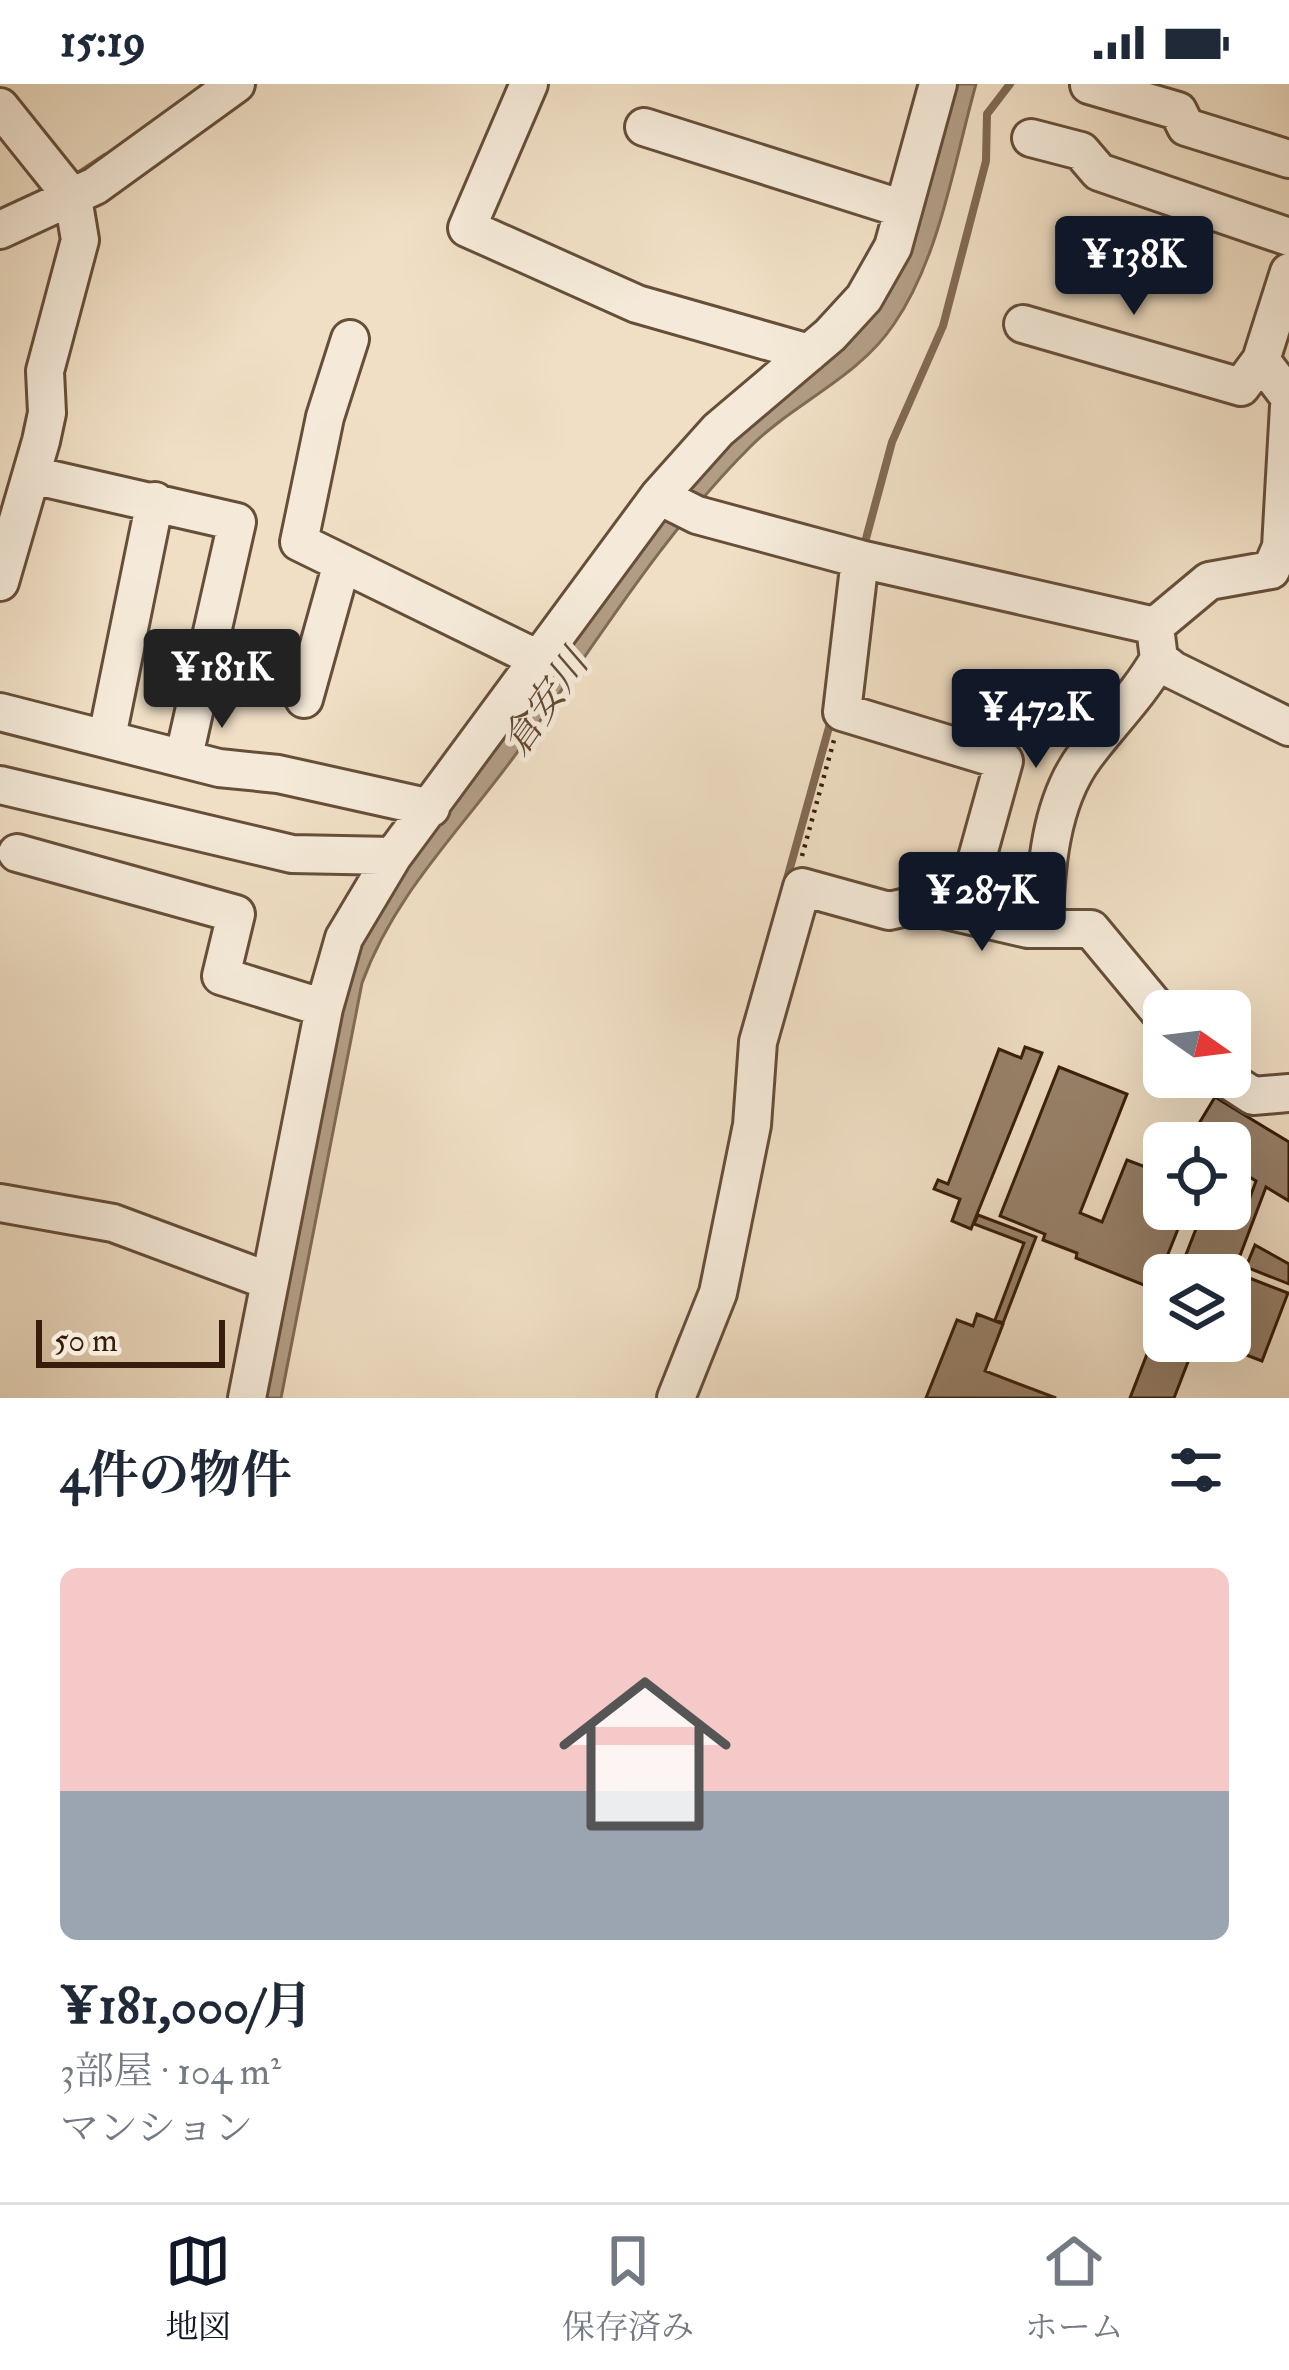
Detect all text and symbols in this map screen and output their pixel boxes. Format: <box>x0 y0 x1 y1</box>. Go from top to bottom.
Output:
text: 15:19 <box>60 14 146 70</box>
pin: ¥138K <box>1050 216 1218 318</box>
text: ¥138K <box>1082 230 1186 279</box>
pin: ¥181K <box>138 629 306 731</box>
water label: 倉安川 <box>492 638 601 765</box>
text: ¥181K <box>171 643 273 692</box>
pin: ¥472K <box>952 669 1120 771</box>
text: ¥472K <box>979 683 1093 732</box>
pin: ¥287K <box>898 852 1066 954</box>
text: ¥287K <box>926 866 1038 915</box>
north arrow <box>1143 990 1251 1098</box>
map controls <box>1143 990 1251 1362</box>
button: locate <box>1143 1122 1251 1230</box>
button: layers <box>1143 1254 1251 1362</box>
scale bar <box>36 1314 225 1367</box>
text: 50 m <box>54 1320 118 1361</box>
icon: filters <box>1163 1437 1229 1503</box>
text: 4件の物件 <box>60 1444 292 1508</box>
icon: home <box>537 1646 753 1862</box>
text: ¥181,000/月 <box>60 1975 313 2039</box>
text: 3部屋 · 104 m² <box>60 2047 281 2096</box>
text: マンション <box>60 2104 253 2153</box>
tab: 地図 <box>165 2228 231 2348</box>
tab: 保存済み <box>562 2228 694 2348</box>
tab: ホーム <box>1025 2228 1124 2348</box>

